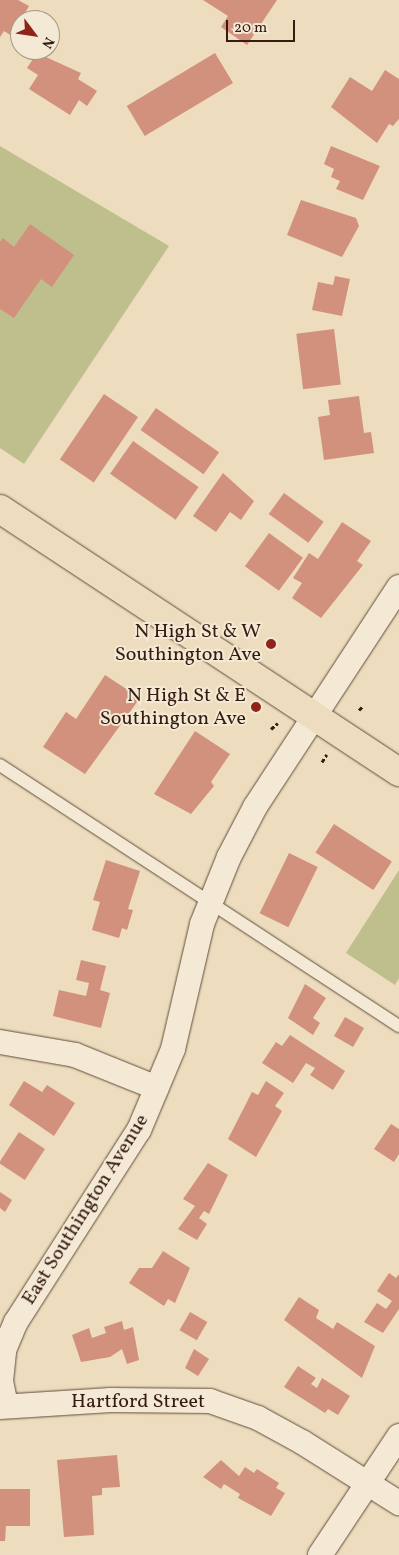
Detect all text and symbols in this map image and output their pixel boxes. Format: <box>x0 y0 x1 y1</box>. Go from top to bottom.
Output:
north arrow <box>10 10 60 60</box>
scale bar <box>229 10 298 42</box>
text: 20 m <box>234 18 267 39</box>
text: N <box>37 33 58 52</box>
place label: N High St & W Southington Ave <box>115 621 261 668</box>
marker: N High St & W Southington Ave <box>265 638 277 650</box>
place label: N High St & E Southington Ave <box>100 684 246 731</box>
marker: N High St & E Southington Ave <box>250 701 262 713</box>
street label: East Southington Avenue <box>17 1110 155 1310</box>
street label: Hartford Street <box>71 1390 205 1414</box>

